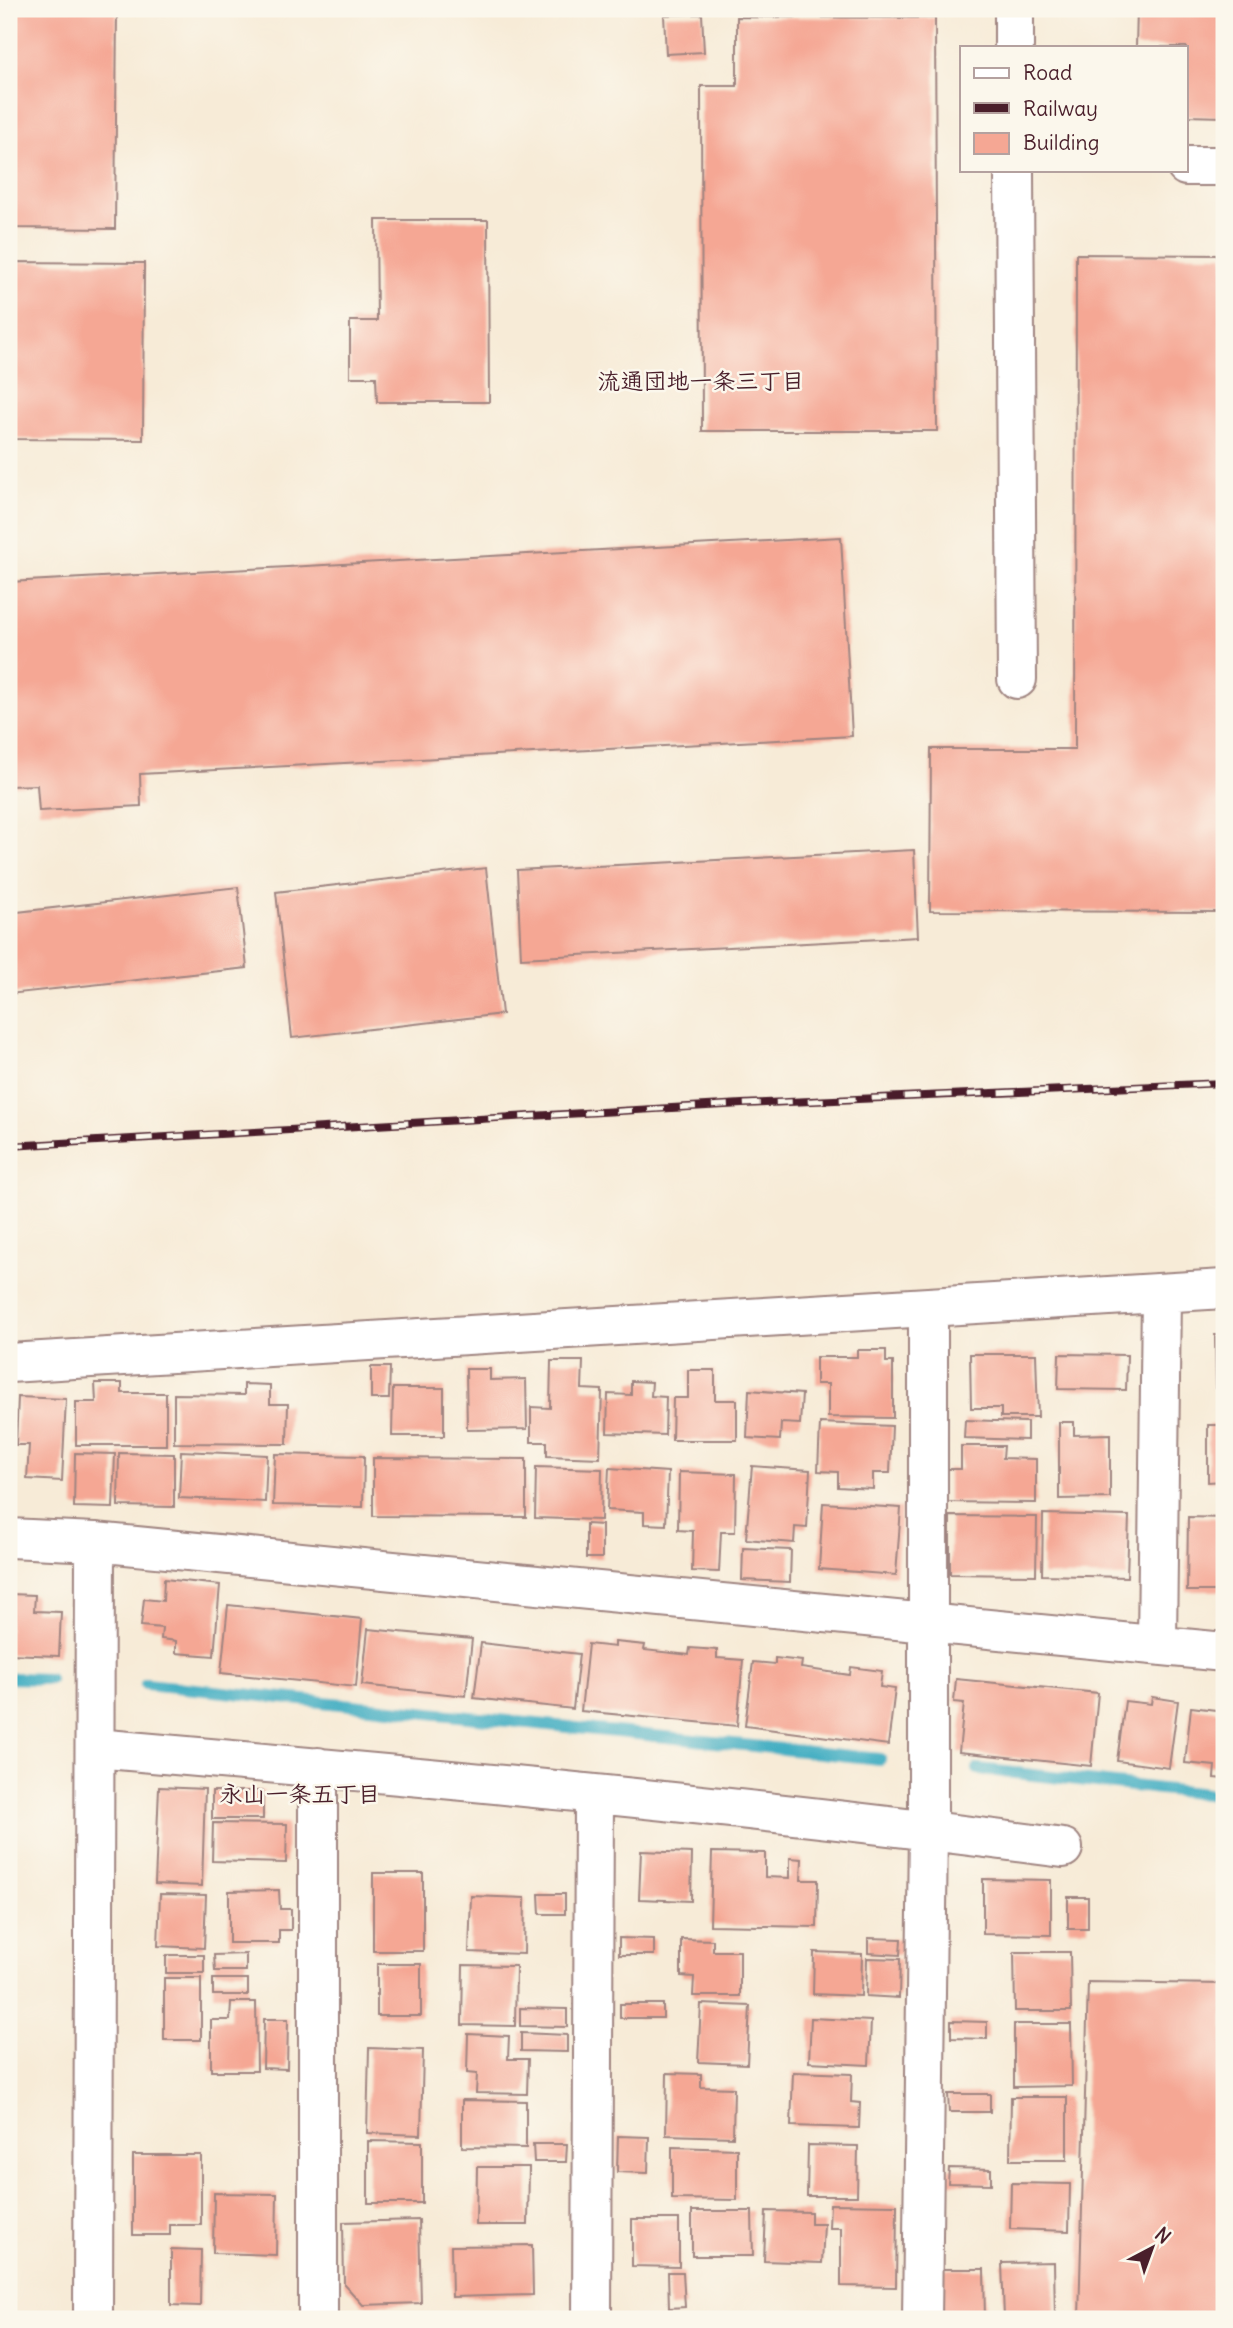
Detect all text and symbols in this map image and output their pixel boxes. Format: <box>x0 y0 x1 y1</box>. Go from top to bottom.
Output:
legend <box>960 46 1188 172</box>
text: Road <box>1023 59 1072 86</box>
text: Railway <box>1023 95 1098 122</box>
text: Building <box>1023 129 1099 156</box>
district label: 流通団地一条三丁目 <box>598 366 805 395</box>
district label: 永山一条五丁目 <box>220 1779 381 1808</box>
north arrow <box>1118 2212 1188 2282</box>
text: N <box>1150 2222 1176 2249</box>

